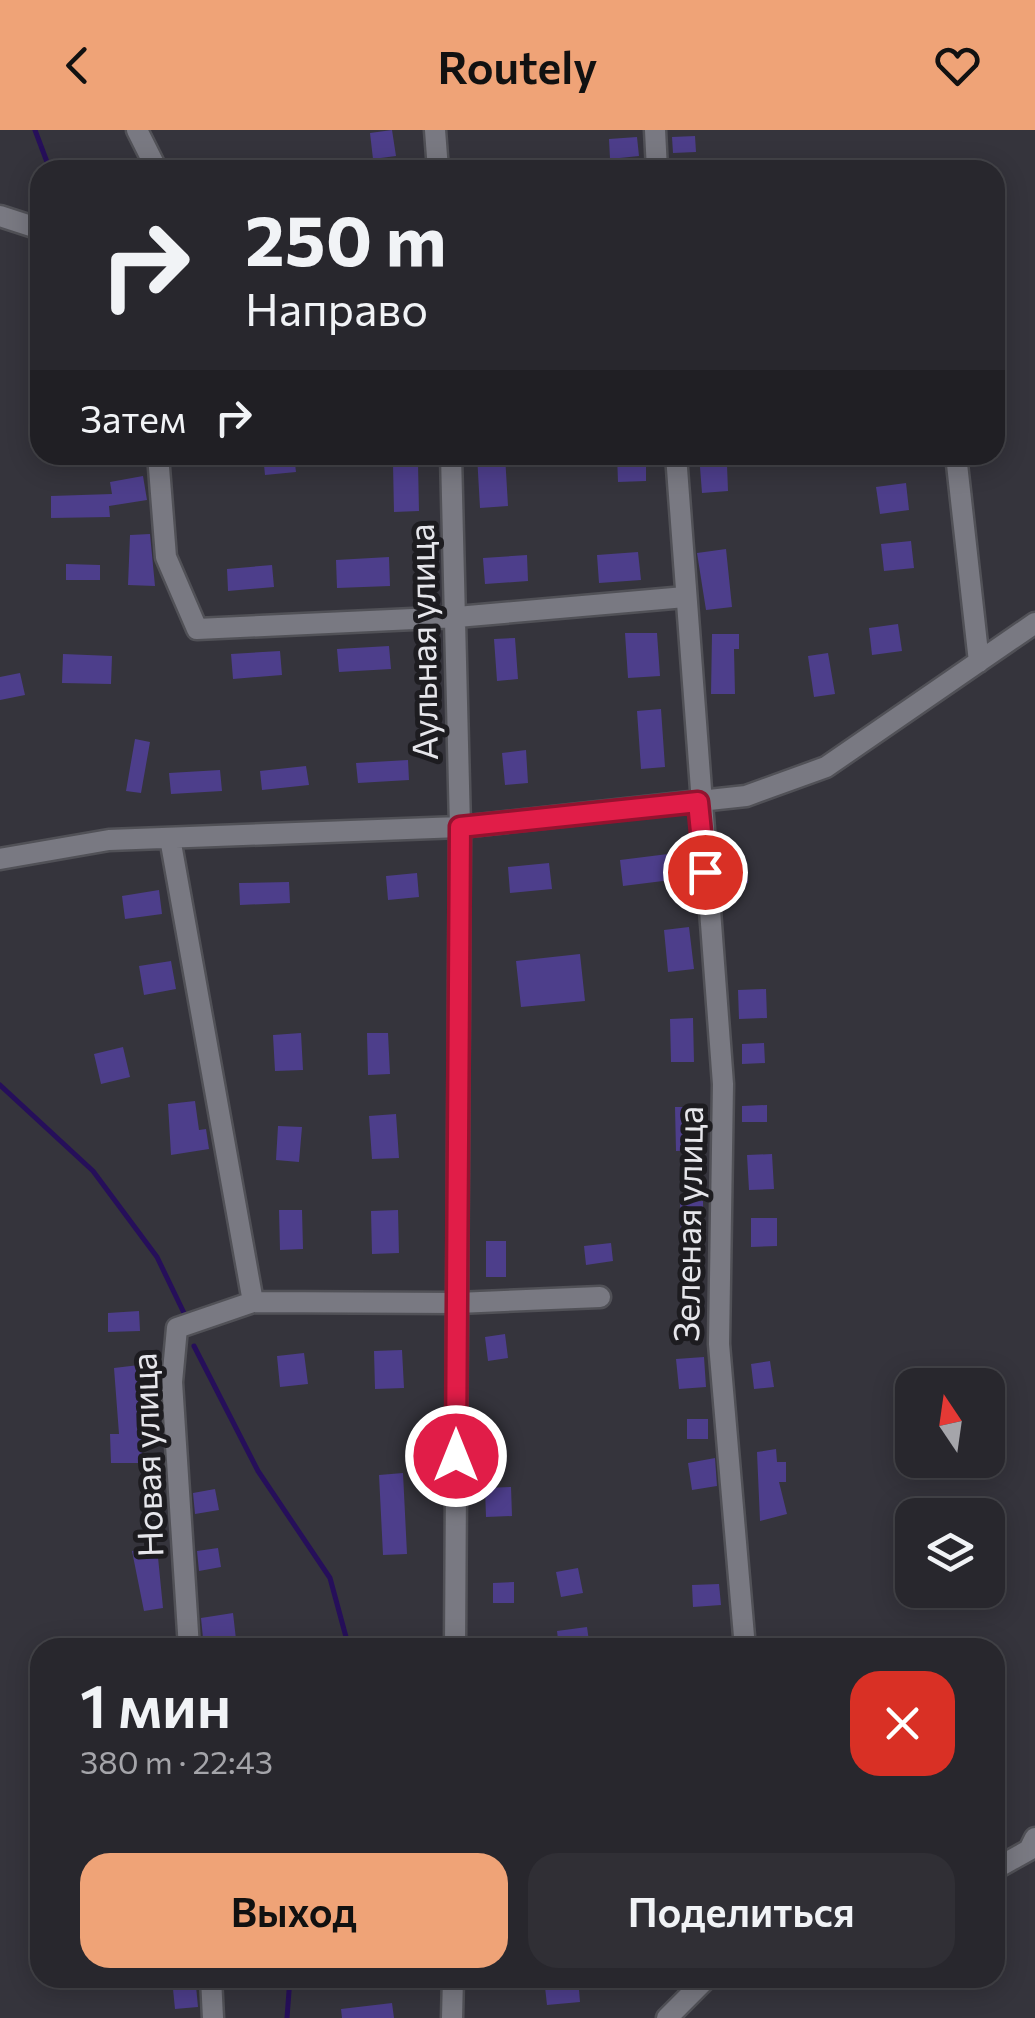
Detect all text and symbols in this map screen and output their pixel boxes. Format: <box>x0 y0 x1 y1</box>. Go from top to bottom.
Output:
icon: back <box>50 38 105 93</box>
text: Routely <box>437 38 598 93</box>
icon: heart <box>930 38 985 93</box>
text: 250 m <box>245 195 447 280</box>
icon: right <box>80 200 210 330</box>
text: Направо <box>245 280 428 335</box>
icon: right <box>206 390 261 445</box>
text: Затем <box>80 394 186 441</box>
street label: Аульная улица <box>398 523 445 761</box>
pin <box>663 830 748 915</box>
icon: arrive <box>678 845 733 900</box>
street label: Зеленая улица <box>663 1106 710 1342</box>
street label: Новая улица <box>120 1352 171 1558</box>
north arrow <box>895 1368 1005 1478</box>
map controls <box>895 1368 1005 1608</box>
position arrow <box>404 1404 508 1508</box>
button: layers <box>895 1498 1005 1608</box>
text: 1 мин <box>80 1667 231 1740</box>
button: close <box>850 1671 955 1776</box>
text: 380 m · 22:43 <box>80 1741 273 1781</box>
button: Выход <box>80 1853 508 1968</box>
button: Поделиться <box>528 1853 955 1968</box>

